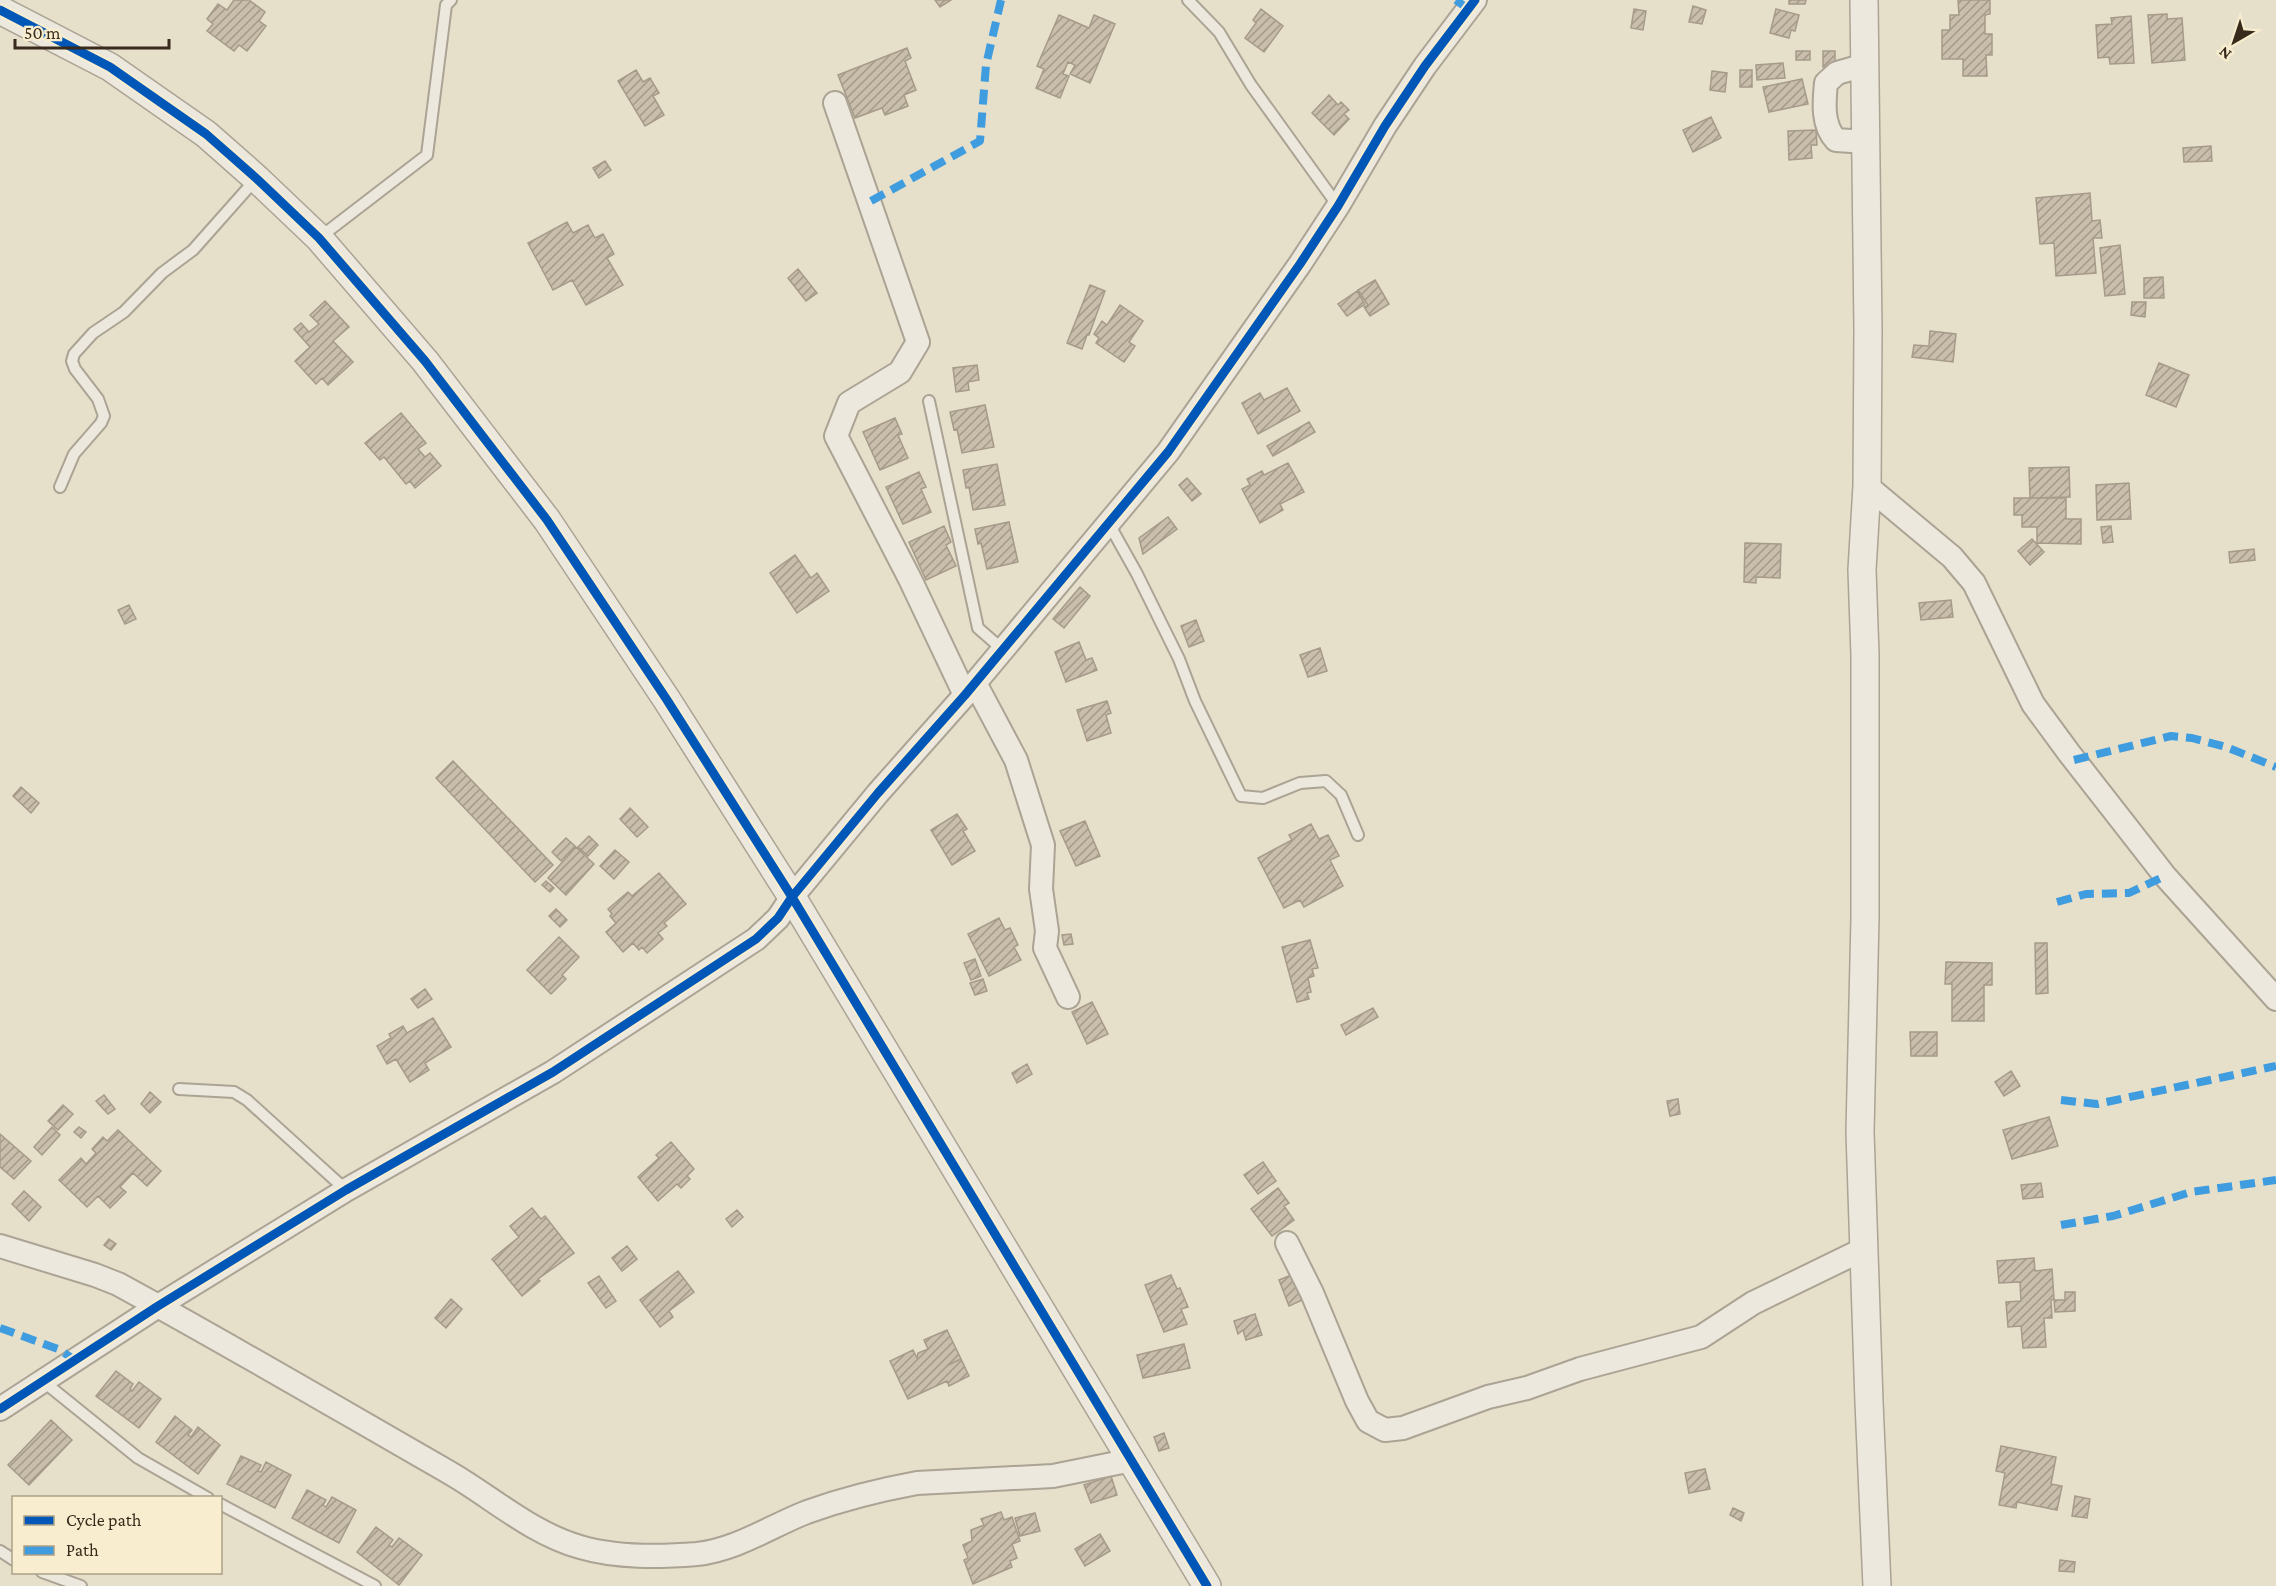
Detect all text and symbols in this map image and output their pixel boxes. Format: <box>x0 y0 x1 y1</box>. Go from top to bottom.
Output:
scale bar <box>15 12 170 50</box>
north arrow <box>2204 12 2264 72</box>
text: 50 m <box>24 23 61 43</box>
text: N <box>2215 43 2234 63</box>
legend <box>12 1496 222 1574</box>
text: Cycle path <box>66 1510 142 1530</box>
text: Path <box>66 1540 99 1560</box>

